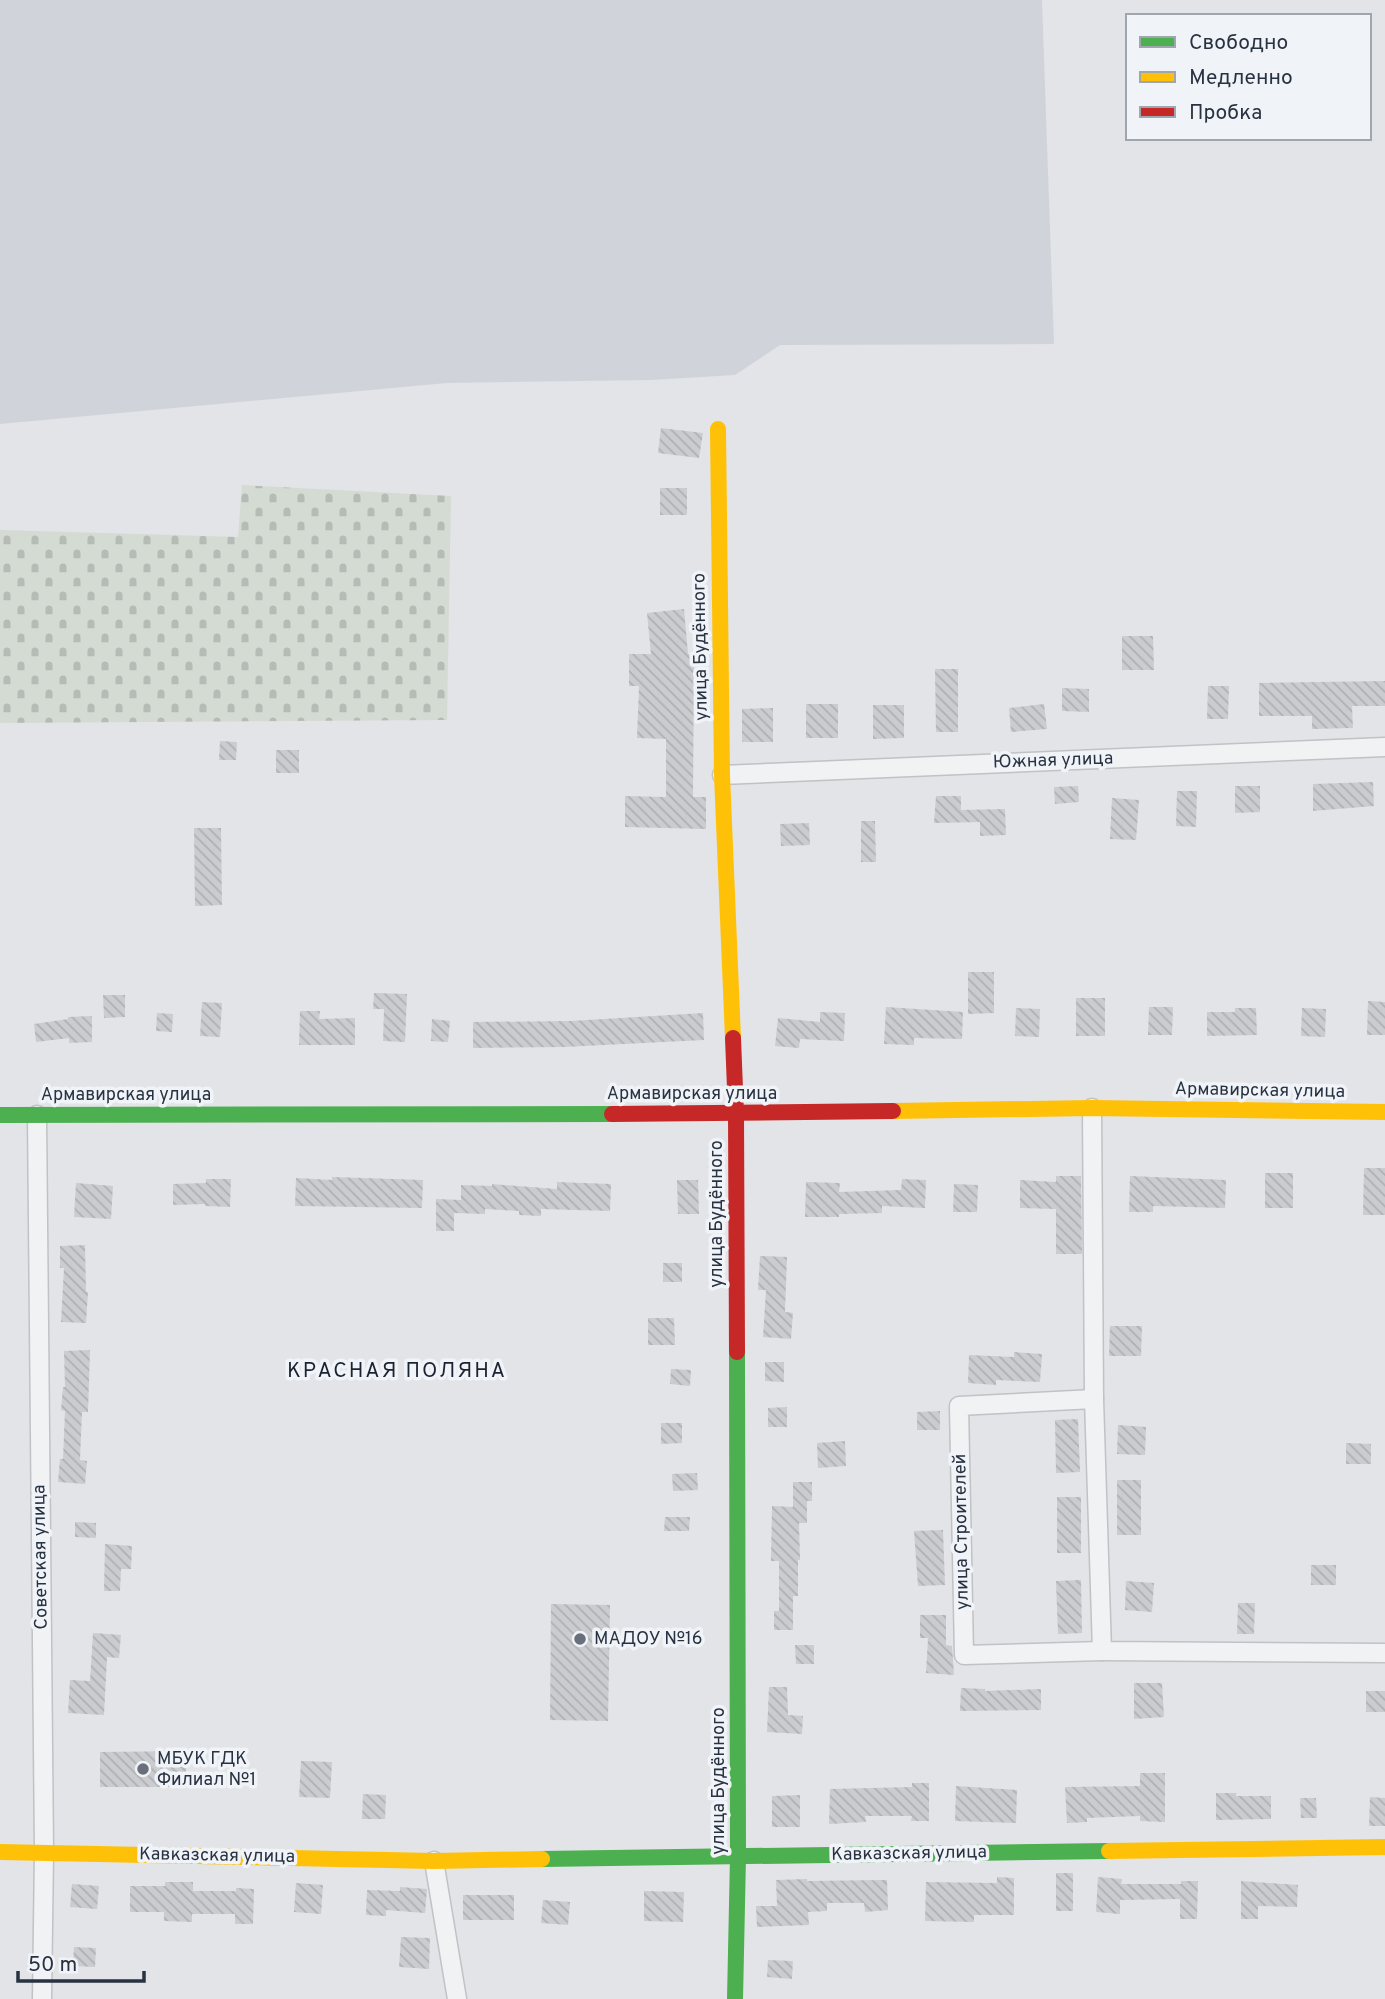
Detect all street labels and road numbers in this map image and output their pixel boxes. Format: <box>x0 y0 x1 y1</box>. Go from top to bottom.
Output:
street label: улица Будённого <box>688 573 714 721</box>
street label: Южная улица <box>992 747 1114 775</box>
street label: Армавирская улица <box>1175 1078 1345 1104</box>
street label: Армавирская улица <box>607 1083 777 1106</box>
street label: Армавирская улица <box>41 1084 211 1107</box>
street label: улица Будённого <box>706 1140 729 1288</box>
street label: улица Строителей <box>949 1454 975 1610</box>
street label: Советская улица <box>28 1484 54 1630</box>
street label: улица Будённого <box>708 1707 731 1855</box>
street label: Кавказская улица <box>831 1841 987 1867</box>
street label: Кавказская улица <box>139 1843 295 1869</box>

